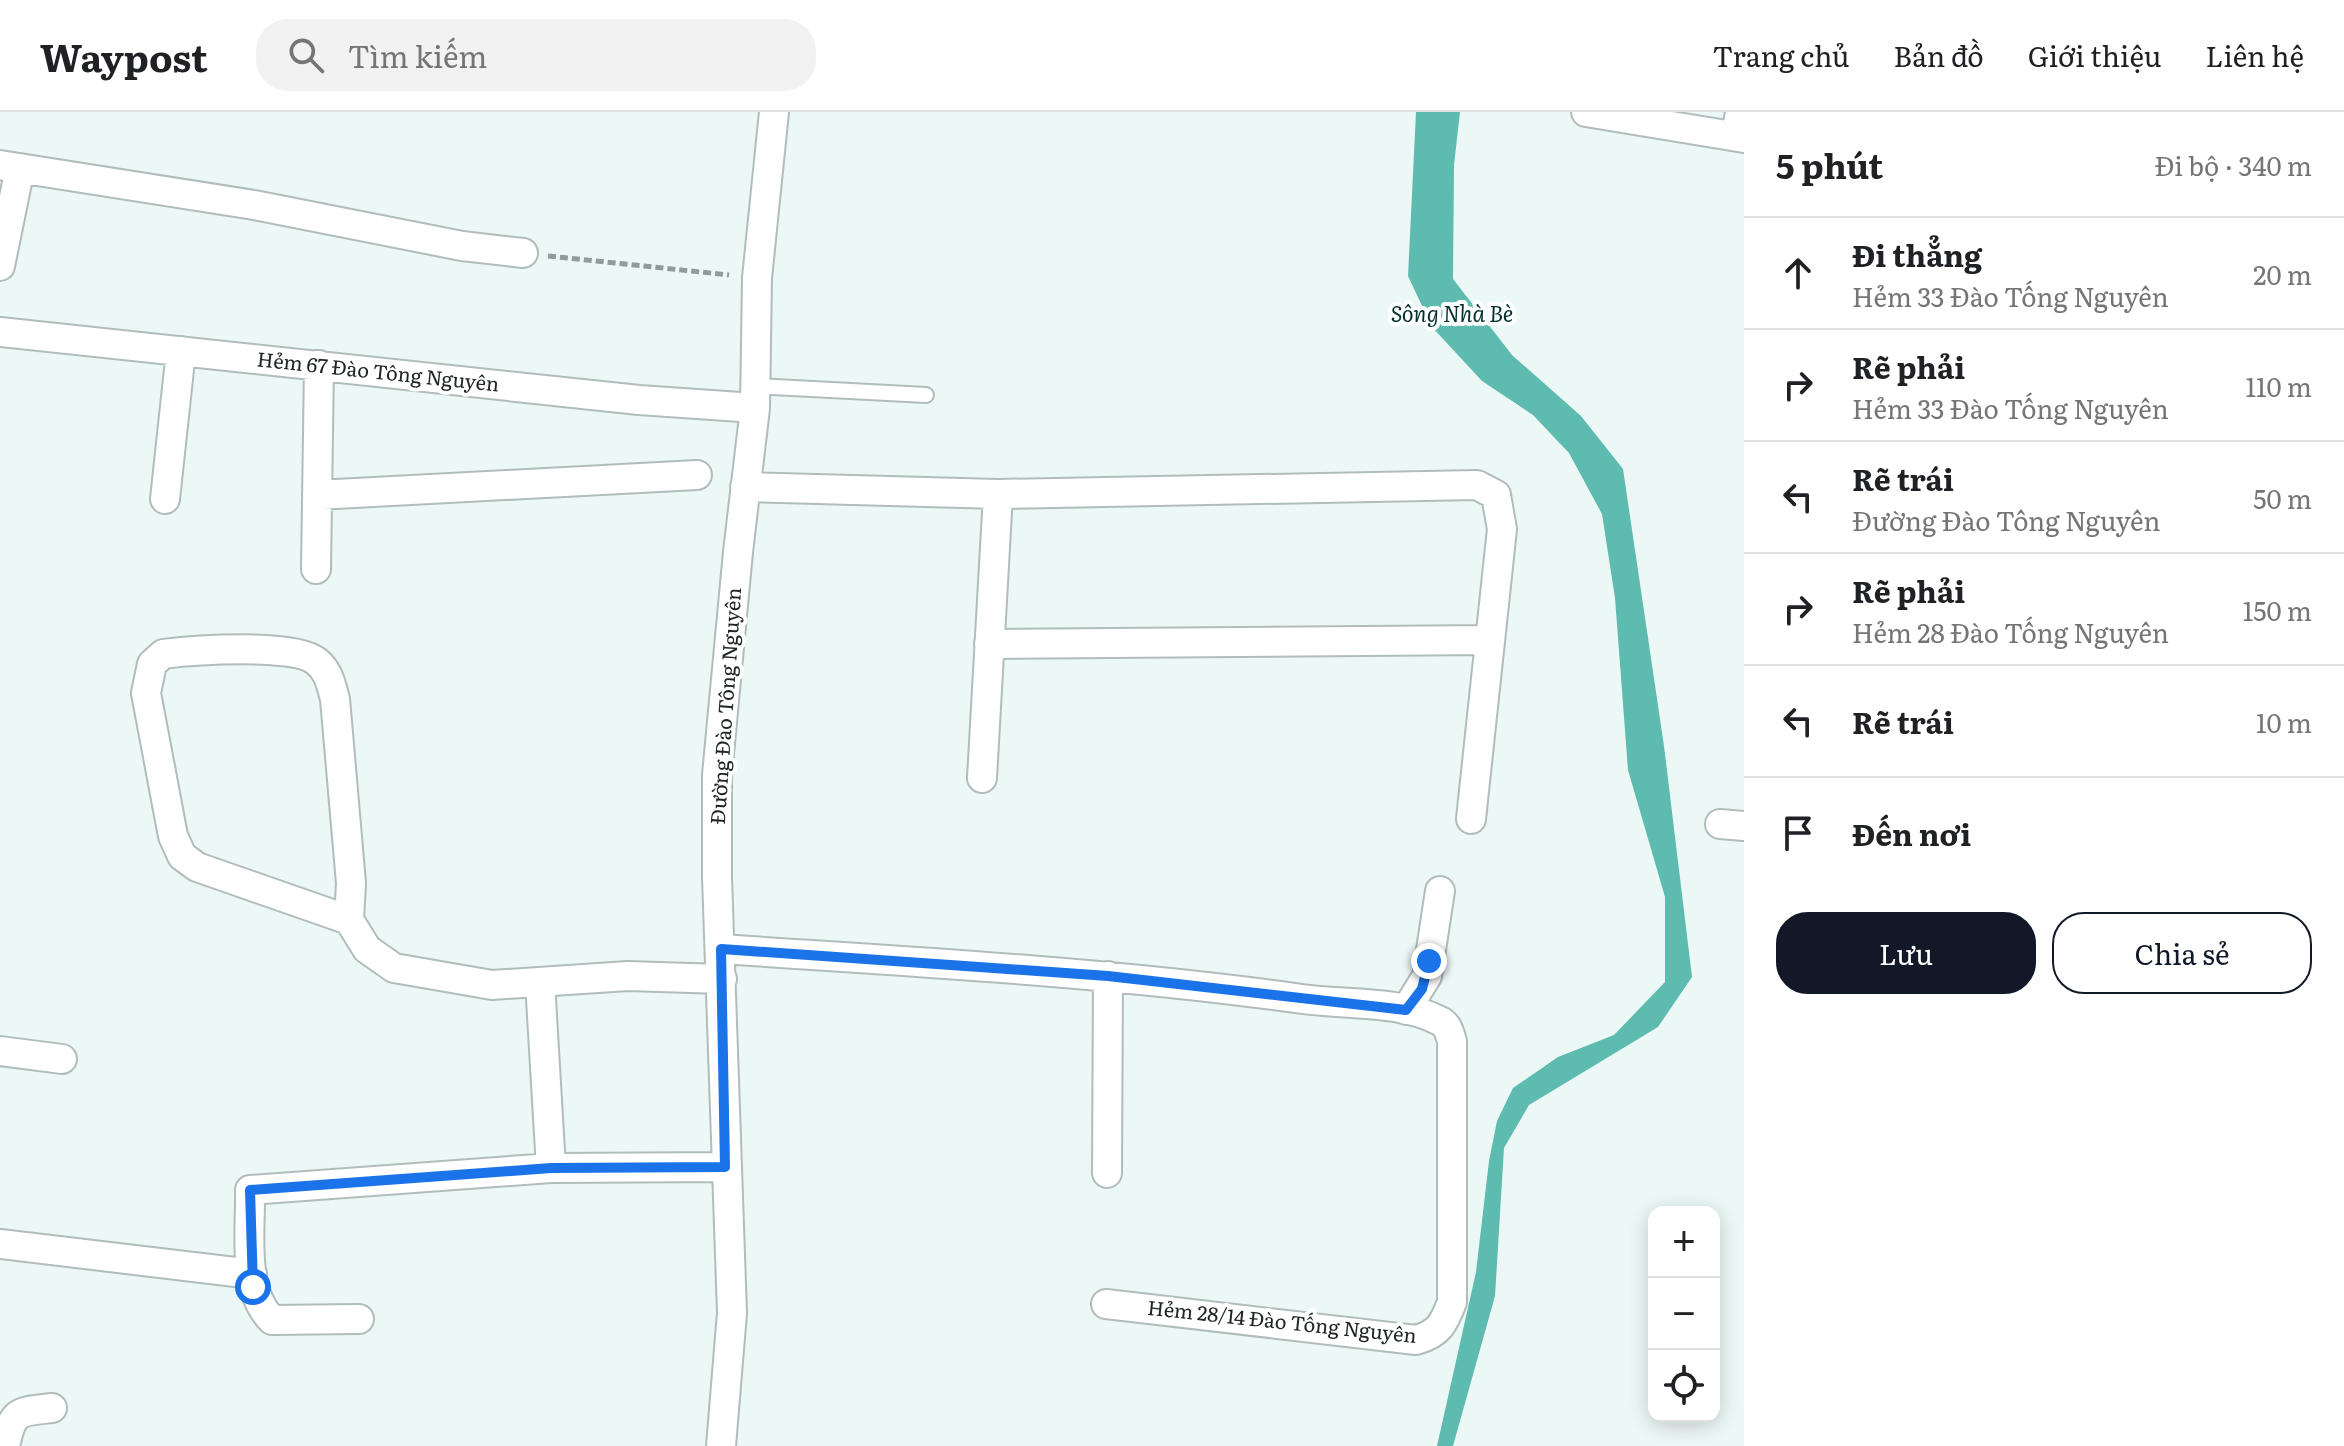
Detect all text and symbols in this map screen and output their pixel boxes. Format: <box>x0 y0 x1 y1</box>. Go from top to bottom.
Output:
search box <box>256 19 816 91</box>
text: Waypost <box>40 27 208 84</box>
icon: search <box>284 33 328 77</box>
text: Tìm kiếm <box>348 33 487 77</box>
text: Trang chủ <box>1712 34 1850 76</box>
text: Bản đồ <box>1894 34 1984 76</box>
text: Giới thiệu <box>2028 34 2162 76</box>
text: Liên hệ <box>2206 34 2304 76</box>
text: 5 phút <box>1776 139 1883 189</box>
text: Đi bộ · 340 m <box>2154 145 2312 184</box>
text: Đi thẳng <box>1852 232 1982 276</box>
icon: ahead <box>1776 251 1820 295</box>
text: 20 m <box>2253 254 2312 293</box>
text: Hẻm 33 Đào Tống Nguyên <box>1852 276 2169 315</box>
water label: Sông Nhà Bè <box>1391 296 1513 329</box>
street label: Hẻm 67 Đào Tông Nguyên <box>256 342 501 398</box>
text: Rẽ phải <box>1852 344 1965 388</box>
icon: right <box>1776 363 1820 407</box>
text: 110 m <box>2245 366 2312 405</box>
text: Hẻm 33 Đào Tống Nguyên <box>1852 388 2169 427</box>
text: Rẽ trái <box>1852 456 1954 500</box>
icon: left <box>1776 475 1820 519</box>
text: 50 m <box>2253 478 2312 517</box>
text: Đường Đào Tông Nguyên <box>1852 500 2161 539</box>
text: Rẽ phải <box>1852 568 1965 612</box>
street label: Đường Đào Tông Nguyên <box>701 586 747 825</box>
icon: right <box>1776 587 1820 631</box>
text: 150 m <box>2243 590 2312 629</box>
text: Hẻm 28 Đào Tống Nguyên <box>1852 612 2169 651</box>
icon: left <box>1776 699 1820 743</box>
text: Rẽ trái <box>1852 699 1954 743</box>
text: 10 m <box>2256 702 2312 741</box>
icon: arrive <box>1776 811 1820 855</box>
text: Đến nơi <box>1852 811 1971 855</box>
button: Lưu <box>1776 912 2036 994</box>
button: Chia sẻ <box>2052 912 2312 994</box>
route end <box>1411 943 1447 979</box>
map controls <box>1648 1206 1720 1422</box>
button: + <box>1648 1206 1720 1278</box>
route start <box>235 1269 271 1305</box>
button: − <box>1648 1278 1720 1350</box>
street label: Hẻm 28/14 Đào Tống Nguyên <box>1146 1291 1418 1349</box>
button: locate <box>1648 1350 1720 1422</box>

